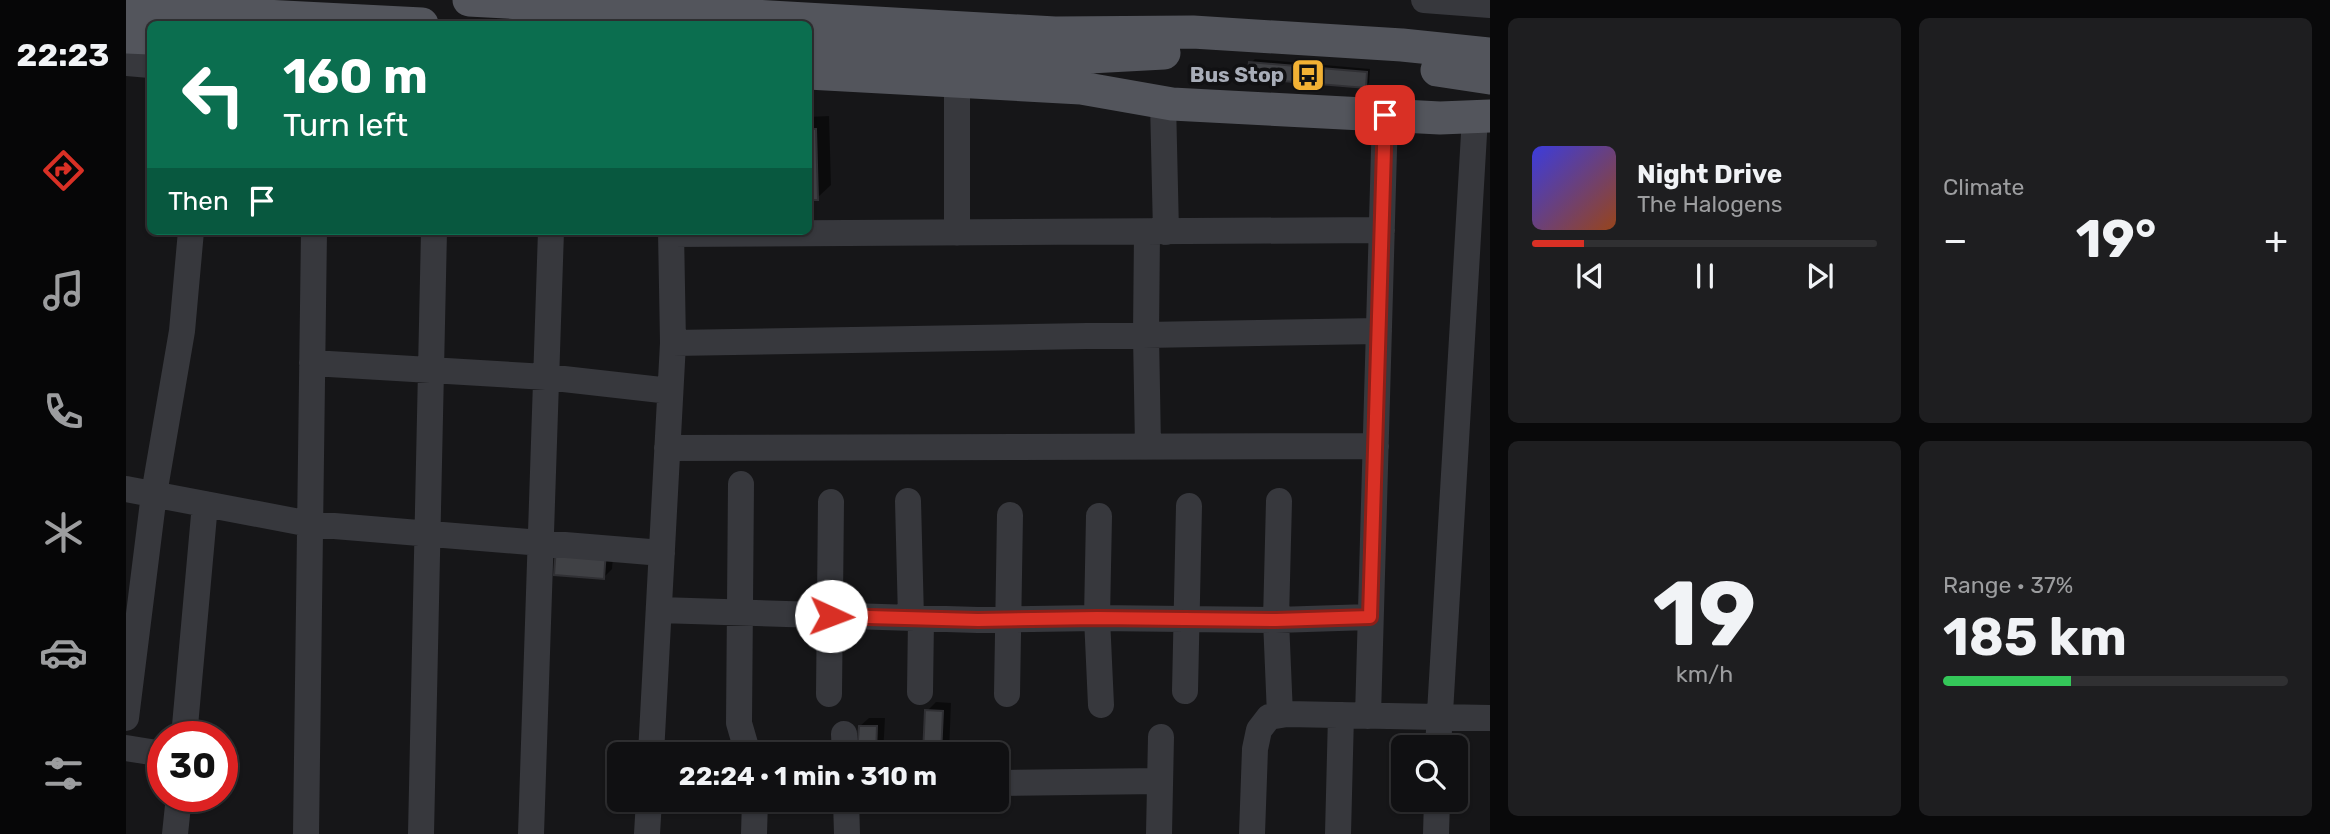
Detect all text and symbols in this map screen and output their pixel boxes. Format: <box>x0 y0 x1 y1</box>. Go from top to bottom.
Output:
text: 22:23 <box>17 36 109 74</box>
text: 160 m <box>283 47 428 105</box>
icon: left <box>168 49 259 140</box>
bus stop icon: Bus Stop <box>1289 56 1327 94</box>
place label: Bus Stop <box>1190 62 1284 87</box>
pin <box>1355 85 1415 145</box>
icon: arrive <box>1366 96 1404 134</box>
text: Turn left <box>283 106 408 144</box>
icon: directions <box>39 146 88 195</box>
text: Night Drive <box>1637 159 1782 190</box>
text: Climate <box>1943 173 2024 201</box>
icon: arrive <box>243 182 281 220</box>
text: Then <box>168 186 229 217</box>
text: The Halogens <box>1637 190 1783 218</box>
text: 19° <box>2076 208 2156 270</box>
text: − <box>1943 217 1968 263</box>
text: + <box>2264 217 2288 263</box>
icon: previous <box>1571 257 1609 295</box>
icon: pause <box>1686 257 1724 295</box>
icon: next <box>1801 257 1839 295</box>
icon: music <box>39 266 88 315</box>
icon: phone <box>39 387 88 436</box>
icon: climate <box>39 508 88 557</box>
text: 19 <box>1653 560 1756 668</box>
text: Range · 37% <box>1943 571 2073 599</box>
position arrow <box>794 579 868 653</box>
text: 185 km <box>1943 606 2127 668</box>
icon: car <box>39 628 88 677</box>
text: km/h <box>1676 660 1733 688</box>
speed limit sign: 30 <box>147 721 238 812</box>
map controls <box>1391 735 1468 812</box>
button: search <box>1391 735 1468 812</box>
icon: filters <box>39 749 88 798</box>
text: 22:24 · 1 min · 310 m <box>679 761 937 792</box>

